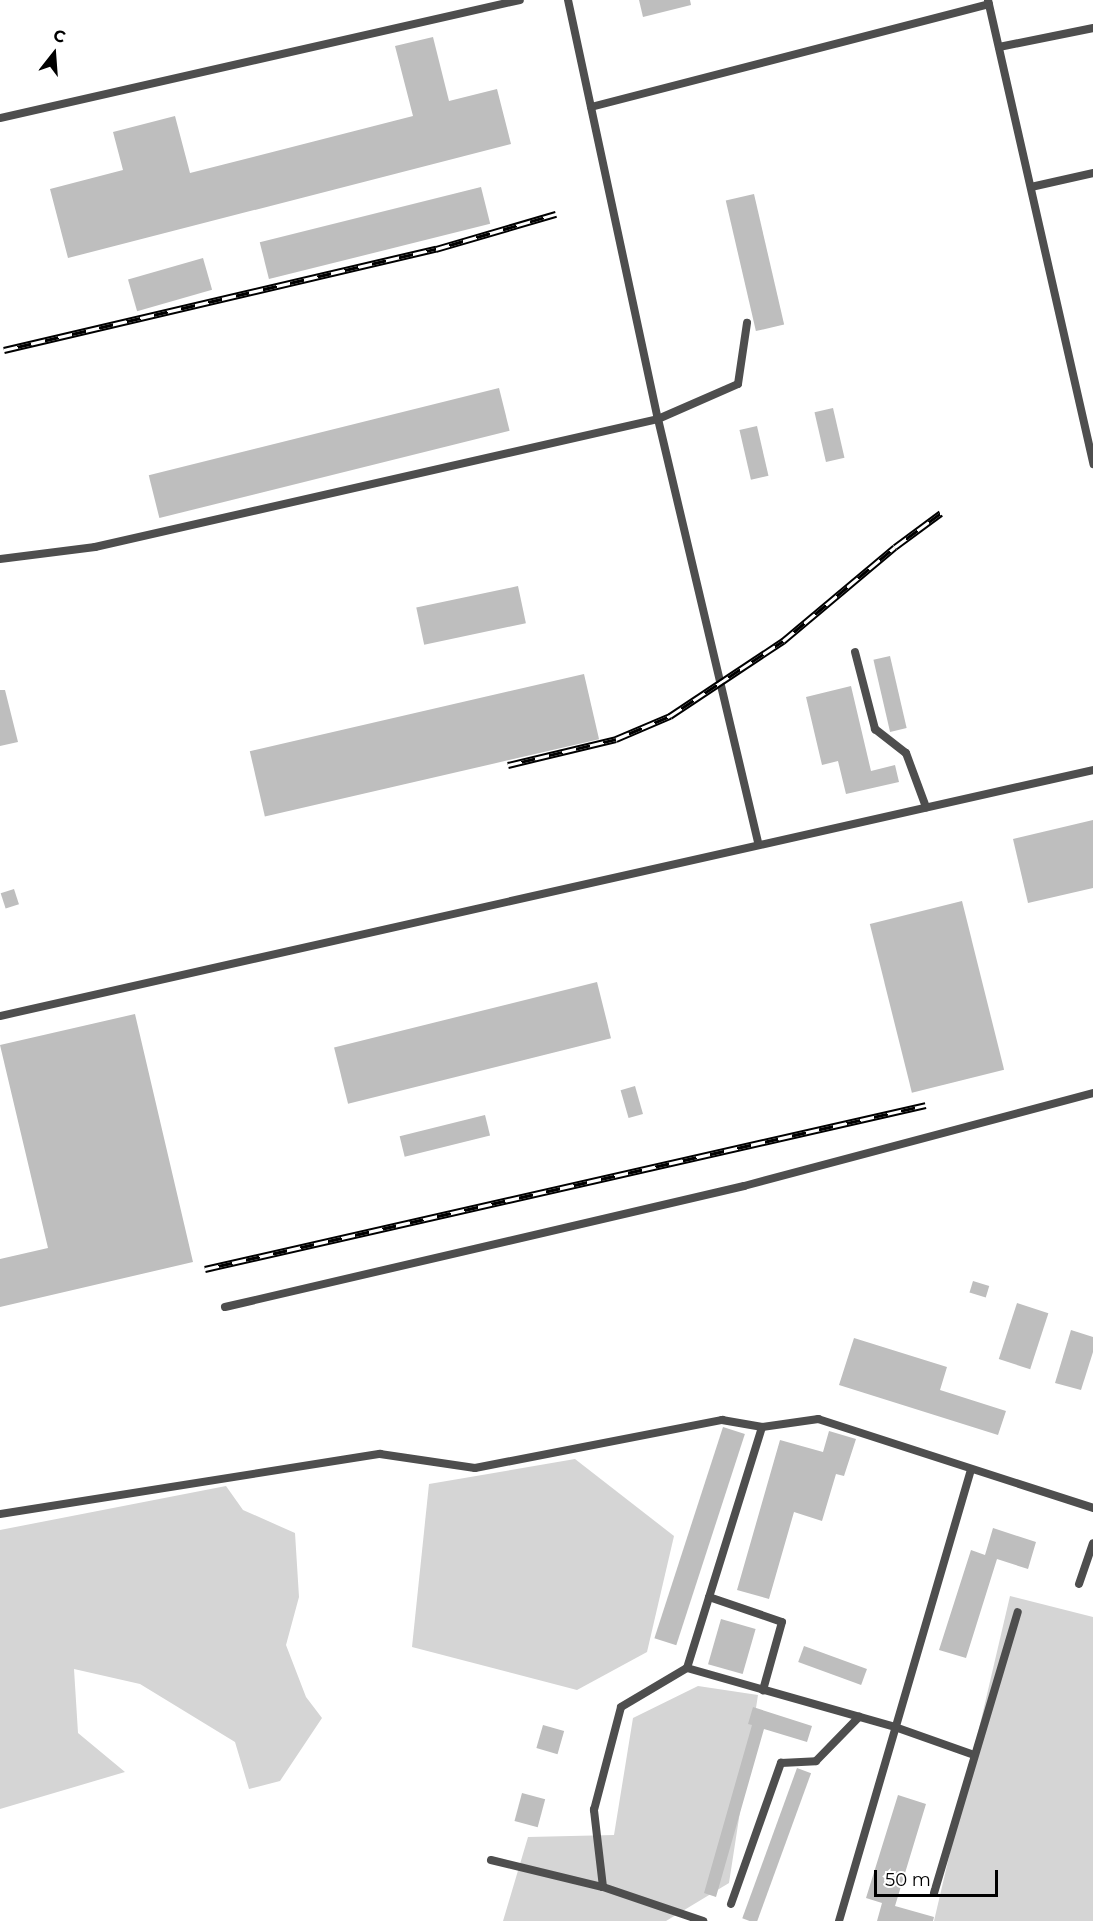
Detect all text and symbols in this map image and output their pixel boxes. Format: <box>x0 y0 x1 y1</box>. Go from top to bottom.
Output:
north arrow <box>24 24 84 84</box>
text: С <box>51 26 68 47</box>
scale bar <box>877 1858 1002 1896</box>
text: 50 m <box>885 1869 931 1891</box>

